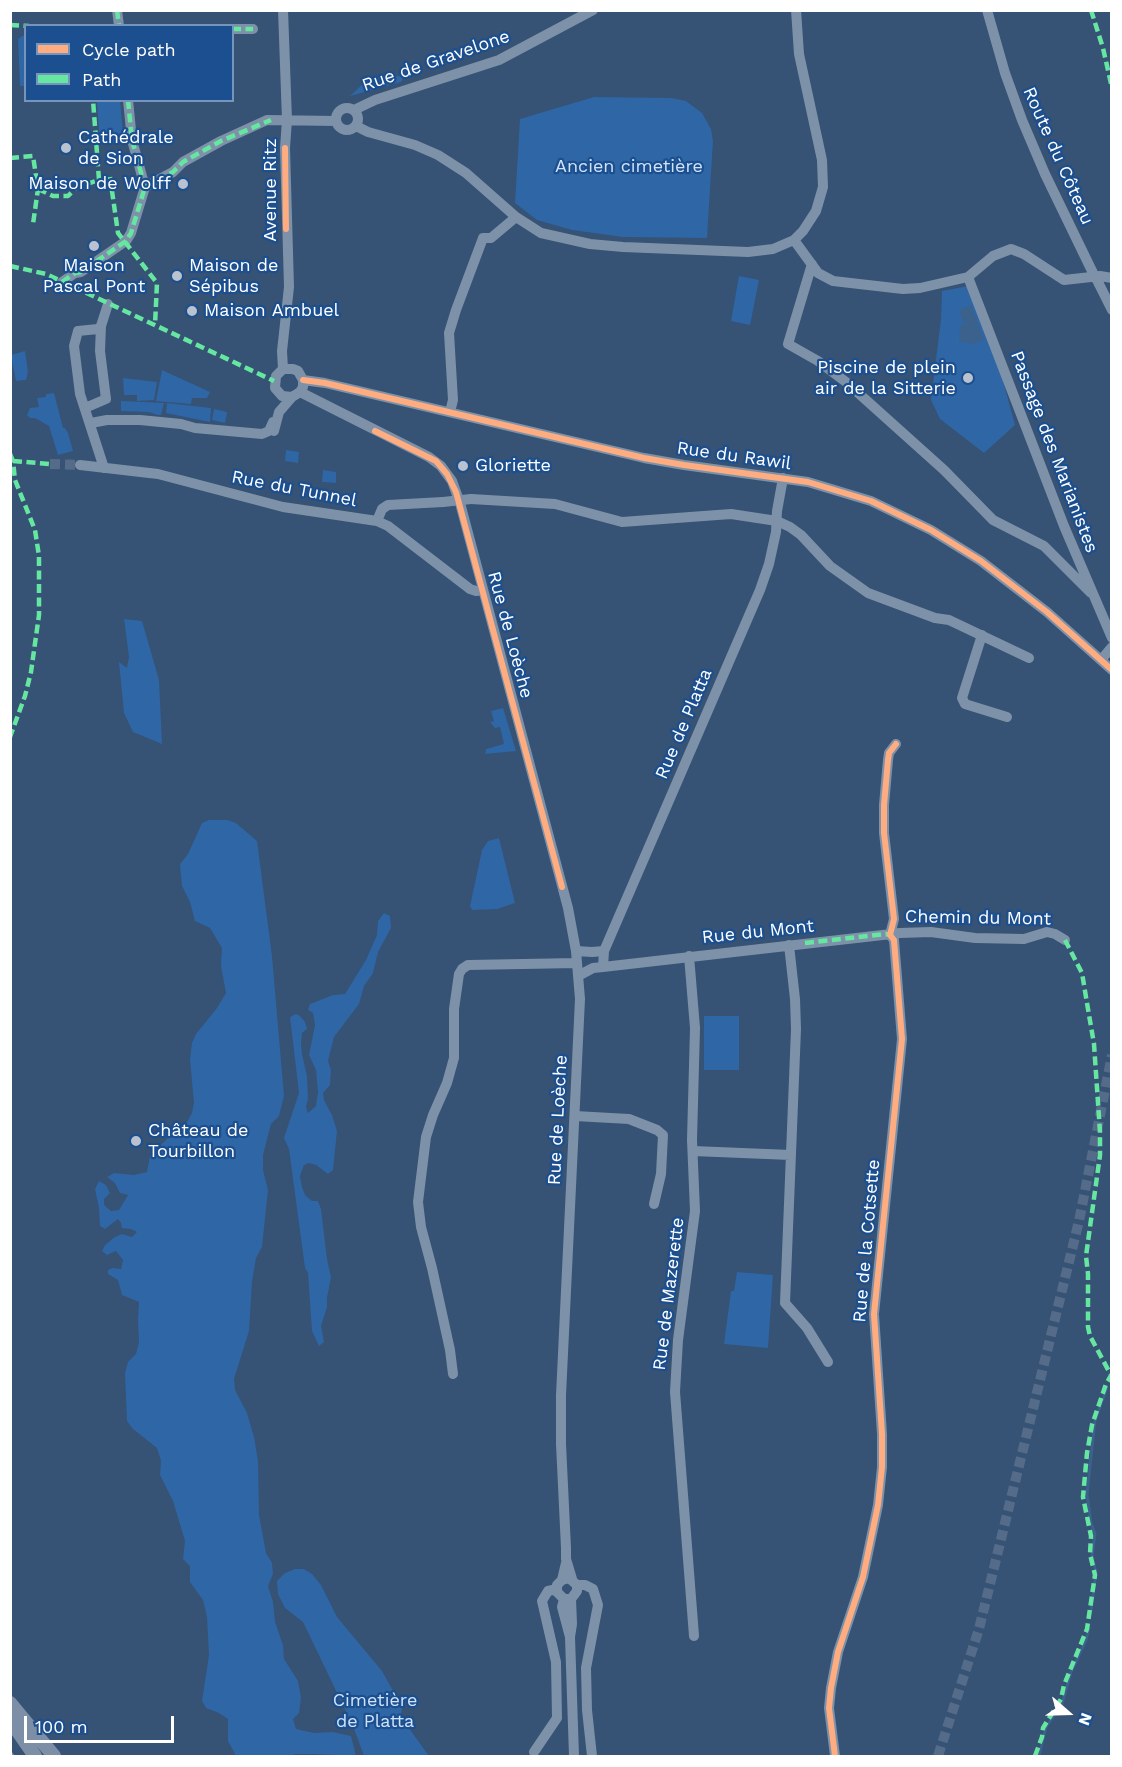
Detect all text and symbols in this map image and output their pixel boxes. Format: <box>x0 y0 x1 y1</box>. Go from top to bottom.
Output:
legend <box>24 24 234 102</box>
street label: Rue de Gravelone <box>359 26 513 96</box>
text: Cycle path <box>82 39 176 60</box>
text: Path <box>82 69 122 90</box>
street label: Route du Côteau <box>1018 84 1098 228</box>
place label: Cathédrale de Sion <box>78 127 174 170</box>
street label: Avenue Ritz <box>260 138 282 242</box>
marker: Cathédrale de Sion <box>59 141 73 155</box>
park label: Ancien cimetière <box>555 156 703 178</box>
place label: Maison de Wolff <box>28 173 171 195</box>
marker: Maison de Wolff <box>176 177 190 191</box>
marker: Maison Pascal Pont <box>87 239 101 253</box>
place label: Maison Pascal Pont <box>43 255 145 298</box>
place label: Maison de Sépibus <box>189 255 278 298</box>
marker: Maison de Sépibus <box>170 269 184 283</box>
place label: Maison Ambuel <box>204 300 339 322</box>
marker: Maison Ambuel <box>185 304 199 318</box>
street label: Passage des Marianistes <box>1006 348 1102 556</box>
place label: Piscine de plein air de la Sitterie <box>815 357 956 400</box>
marker: Piscine de plein air de la Sitterie <box>961 371 975 385</box>
street label: Rue du Rawil <box>675 437 793 475</box>
place label: Gloriette <box>475 455 551 477</box>
marker: Gloriette <box>456 459 470 473</box>
street label: Rue du Tunnel <box>230 466 358 512</box>
street label: Rue de Loèche <box>483 569 537 701</box>
street label: Rue de Platta <box>651 666 717 782</box>
street label: Chemin du Mont <box>905 906 1051 930</box>
street label: Rue du Mont <box>701 915 815 949</box>
street label: Rue de Loèche <box>544 1054 572 1186</box>
place label: Château de Tourbillon <box>148 1120 248 1162</box>
marker: Château de Tourbillon <box>129 1134 143 1148</box>
street label: Rue de la Cotsette <box>849 1159 885 1323</box>
street label: Rue de Mazerette <box>649 1216 689 1372</box>
north arrow <box>1038 1683 1098 1743</box>
park label: Cimetière de Platta <box>333 1690 417 1732</box>
scale bar <box>27 1704 177 1742</box>
text: N <box>1074 1710 1096 1728</box>
text: 100 m <box>35 1716 88 1737</box>

